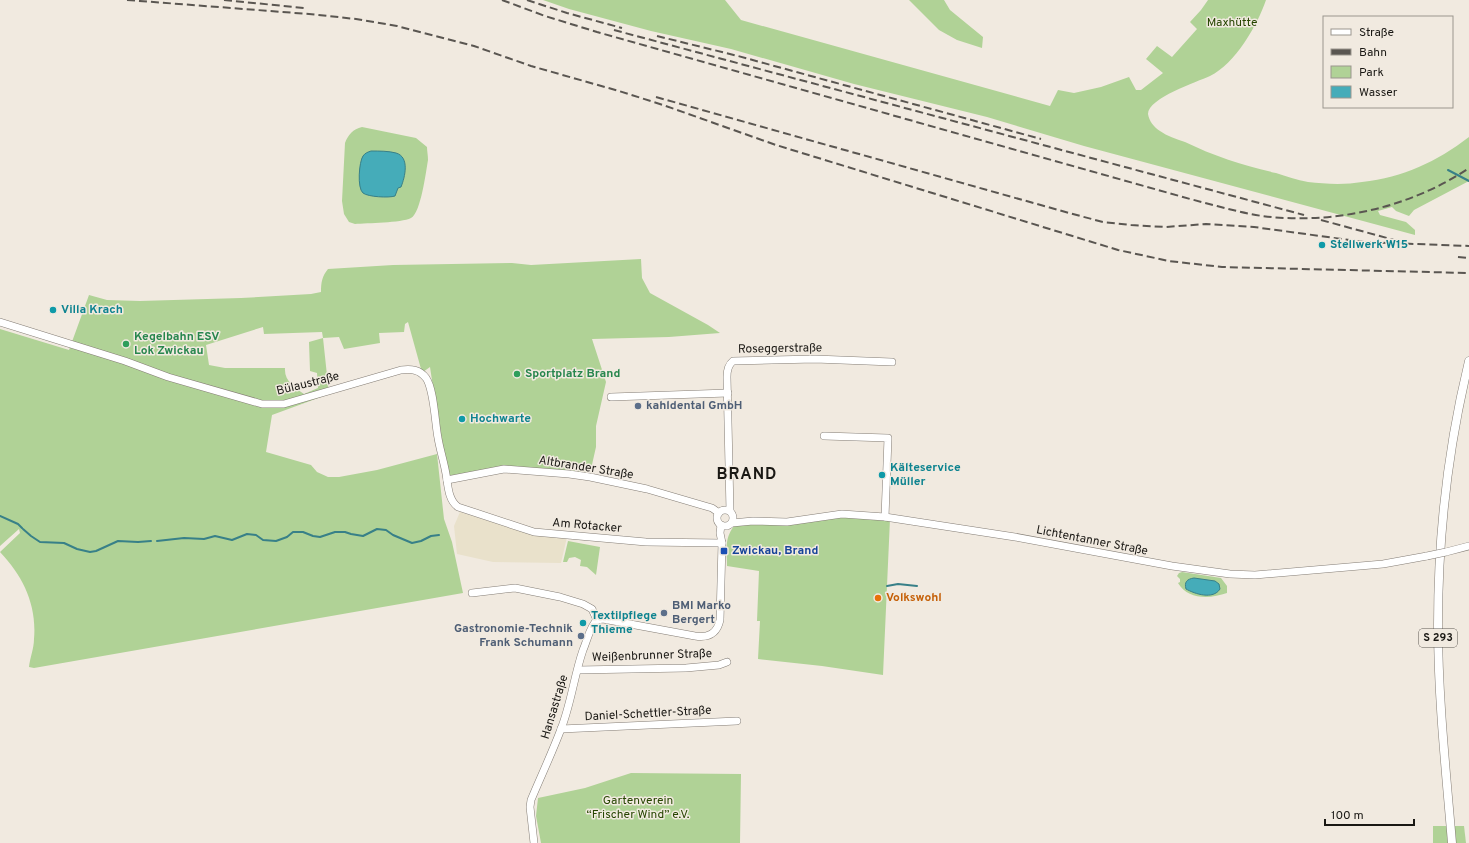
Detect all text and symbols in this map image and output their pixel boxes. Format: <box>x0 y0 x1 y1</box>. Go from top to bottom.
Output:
park label: Maxhütte <box>1207 15 1257 31</box>
legend <box>1323 16 1453 108</box>
text: Straße <box>1359 25 1394 41</box>
text: Bahn <box>1359 45 1387 61</box>
text: Park <box>1359 65 1384 81</box>
text: Wasser <box>1359 85 1398 101</box>
place label: Stellwerk W15 <box>1330 237 1408 253</box>
marker: Stellwerk W15 <box>1317 240 1327 250</box>
place label: Villa Krach <box>61 302 123 318</box>
marker: Villa Krach <box>48 305 58 315</box>
place label: Kegelbahn ESV Lok Zwickau <box>134 329 219 359</box>
marker: Kegelbahn ESV Lok Zwickau <box>121 339 131 349</box>
street label: Roseggerstraße <box>738 340 822 358</box>
place label: Sportplatz Brand <box>525 366 620 382</box>
street label: Bülaustraße <box>275 368 341 400</box>
marker: Sportplatz Brand <box>512 369 522 379</box>
place label: kahldental GmbH <box>646 398 742 414</box>
marker: kahldental GmbH <box>633 401 643 411</box>
place label: Hochwarte <box>470 411 531 427</box>
marker: Hochwarte <box>457 414 467 424</box>
street label: Altbrander Straße <box>537 453 635 483</box>
place label: Kälteservice Müller <box>890 460 961 490</box>
district label: BRAND <box>717 465 777 485</box>
marker: Kälteservice Müller <box>877 470 887 480</box>
street label: Am Rotacker <box>552 515 623 537</box>
street label: Lichtentanner Straße <box>1035 522 1149 560</box>
place label: Zwickau, Brand <box>732 543 818 559</box>
marker: Zwickau, Brand <box>719 546 729 556</box>
place label: Volkswohl <box>886 590 942 606</box>
marker: Volkswohl <box>873 593 883 603</box>
place label: BMI Marko Bergert <box>672 598 731 628</box>
place label: Textilpflege Thieme <box>591 608 657 638</box>
marker: BMI Marko Bergert <box>659 608 669 618</box>
marker: Textilpflege Thieme <box>578 618 588 628</box>
place label: Gastronomie-Technik Frank Schumann <box>454 621 573 651</box>
road number: S 293 <box>1419 629 1457 647</box>
marker: Gastronomie-Technik Frank Schumann <box>576 631 586 641</box>
street label: Weißenbrunner Straße <box>592 646 712 666</box>
street label: Hansastraße <box>538 673 572 741</box>
street label: Daniel-Schettler-Straße <box>584 703 712 725</box>
park label: Gartenverein “Frischer Wind” e.V. <box>586 793 690 823</box>
scale bar <box>1325 801 1414 827</box>
text: 100 m <box>1331 808 1364 824</box>

